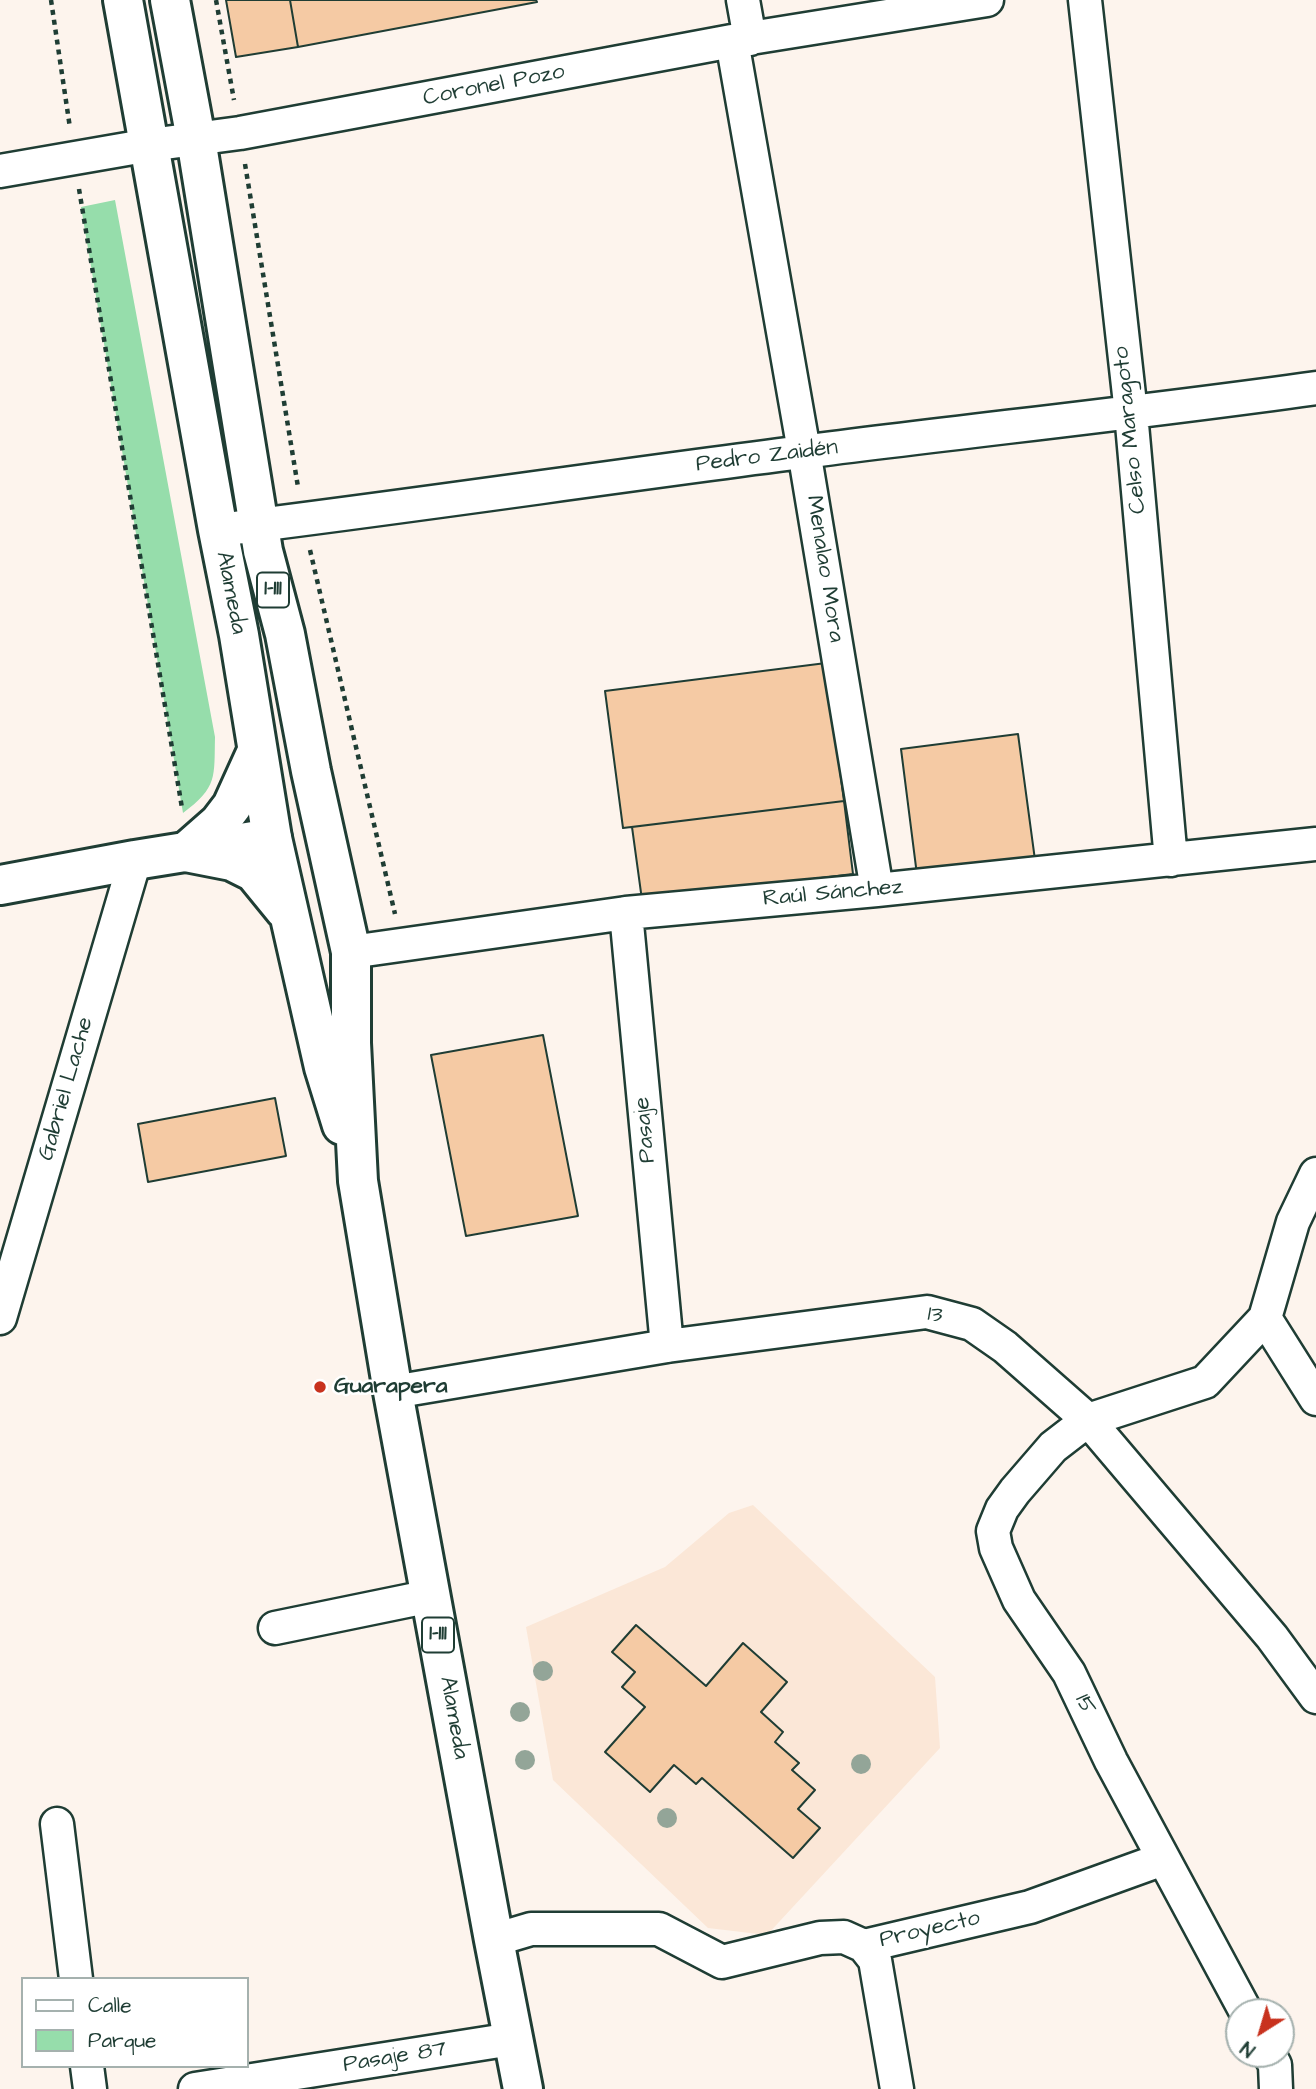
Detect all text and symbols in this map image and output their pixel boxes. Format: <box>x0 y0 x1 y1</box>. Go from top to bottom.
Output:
street label: Coronel Pozo <box>421 59 567 113</box>
street label: Celso Maragoto <box>1108 345 1154 515</box>
street label: Pedro Zaidén <box>695 435 839 479</box>
street label: Menalao Mora <box>799 494 849 644</box>
street label: Alameda <box>208 549 252 637</box>
road number: 1-111 <box>257 572 289 608</box>
street label: Raúl Sánchez <box>762 874 904 914</box>
street label: Gabriel Lache <box>33 1014 101 1164</box>
street label: Pasaje <box>629 1096 663 1164</box>
street label: 13 <box>926 1301 944 1331</box>
place label: Guarapera <box>334 1373 447 1401</box>
marker: Guarapera <box>312 1379 328 1395</box>
road number: 1-111 <box>422 1618 454 1652</box>
street label: Alameda <box>432 1674 474 1762</box>
street label: 15 <box>1067 1690 1101 1720</box>
street label: Proyecto <box>877 1905 983 1955</box>
legend <box>21 1977 248 2068</box>
text: Calle <box>88 1991 132 2020</box>
north arrow <box>1225 1998 1295 2068</box>
text: Parque <box>88 2026 156 2055</box>
text: N <box>1235 2034 1261 2063</box>
street label: Pasaje 87 <box>341 2036 449 2080</box>

